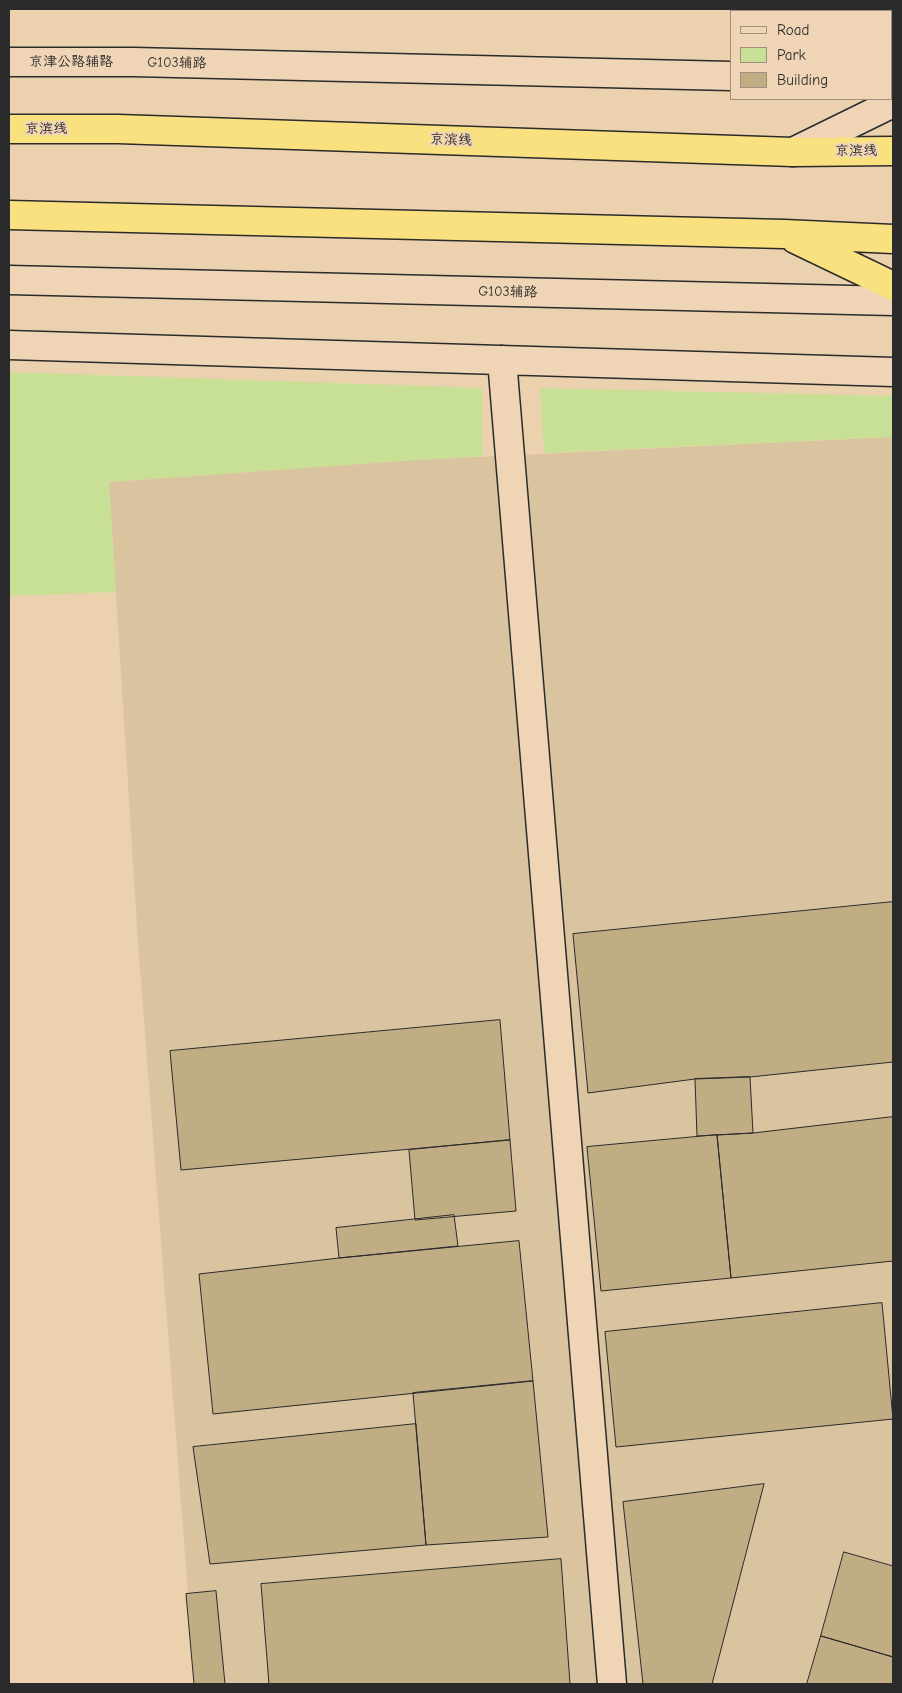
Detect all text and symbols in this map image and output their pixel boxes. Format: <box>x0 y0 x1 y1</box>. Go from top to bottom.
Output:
legend <box>730 10 892 100</box>
text: Road <box>777 21 809 39</box>
text: Park <box>777 46 806 64</box>
street label: 京津公路辅路 <box>29 54 113 70</box>
street label: G103辅路 <box>147 54 207 72</box>
text: Building <box>777 71 828 89</box>
street label: 京滨线 <box>25 121 67 137</box>
street label: 京滨线 <box>430 131 472 149</box>
street label: 京滨线 <box>835 143 877 159</box>
street label: G103辅路 <box>478 283 538 301</box>

